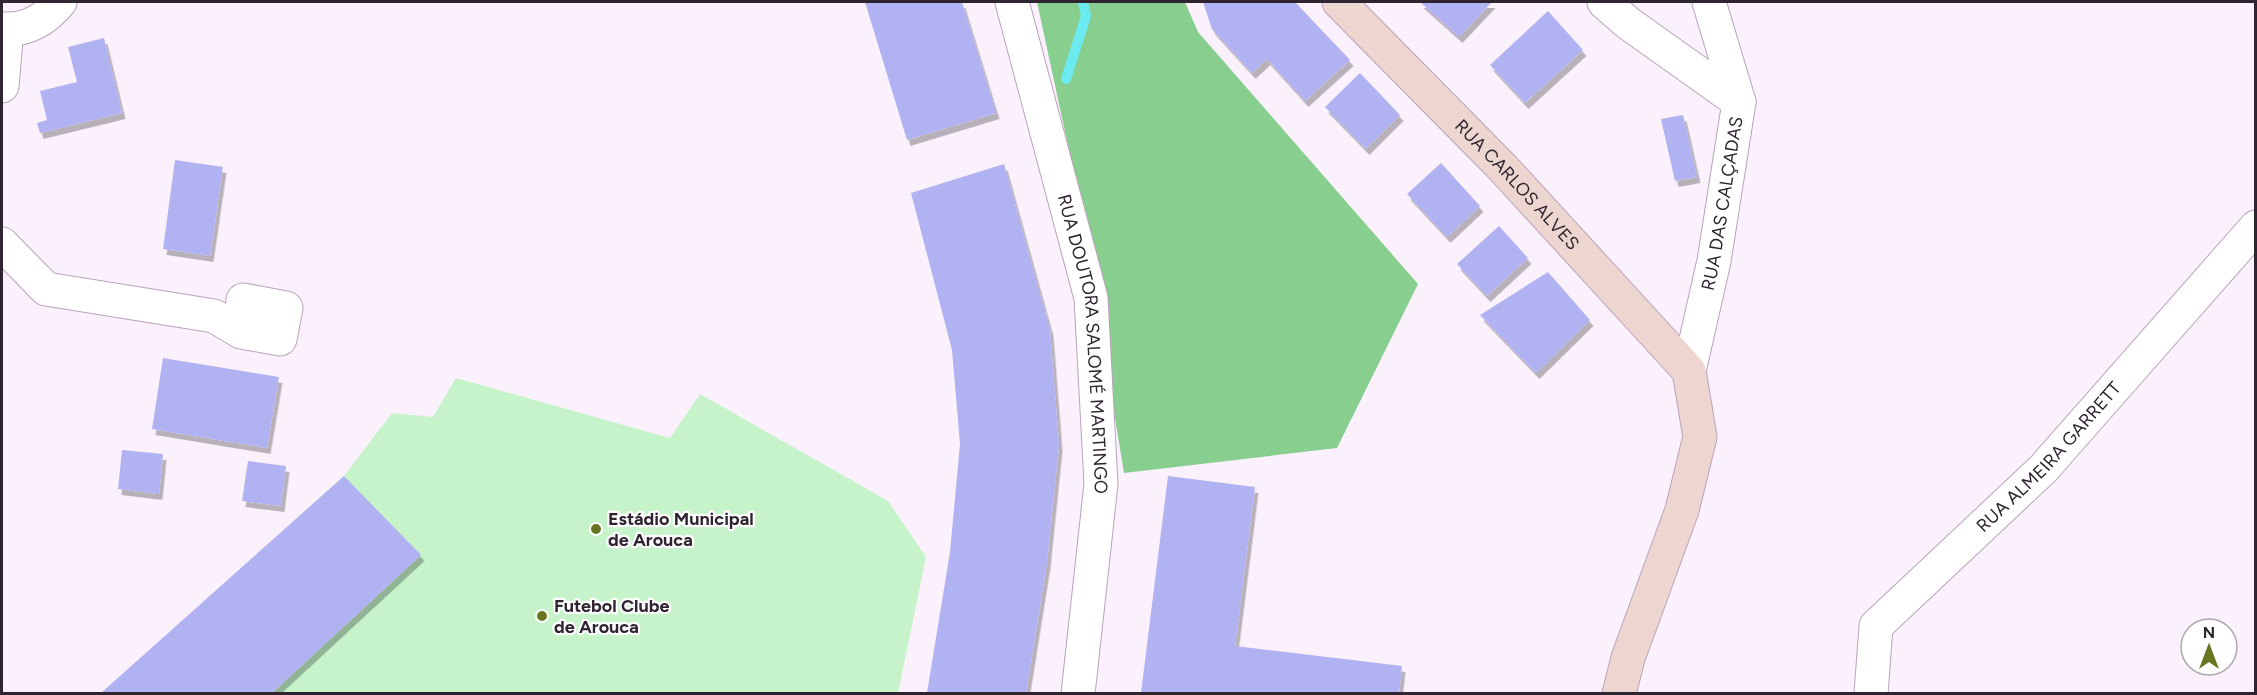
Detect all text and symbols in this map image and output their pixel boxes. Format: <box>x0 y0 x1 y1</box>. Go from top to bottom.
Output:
street label: RUA CARLOS ALVES <box>1450 115 1584 255</box>
street label: RUA DAS CALÇADAS <box>1697 115 1748 293</box>
street label: RUA DOUTORA SALOMÉ MARTINGO <box>1053 192 1112 495</box>
street label: RUA ALMEIRA GARRETT <box>1972 377 2126 537</box>
place label: Estádio Municipal de Arouca <box>608 508 754 551</box>
marker: Estádio Municipal de Arouca <box>589 522 603 536</box>
place label: Futebol Clube de Arouca <box>554 595 669 638</box>
marker: Futebol Clube de Arouca <box>535 609 549 623</box>
north arrow <box>2179 617 2239 677</box>
text: N <box>2203 623 2215 642</box>

